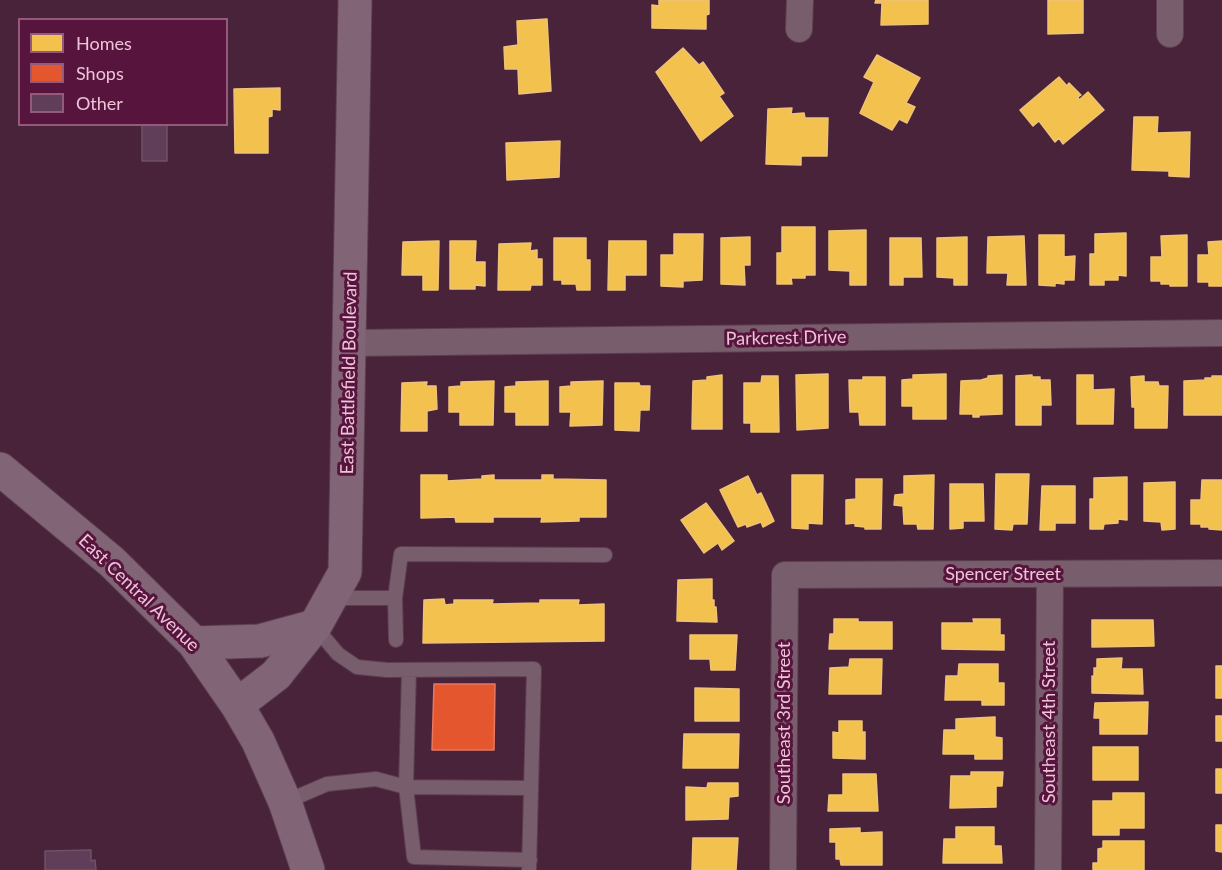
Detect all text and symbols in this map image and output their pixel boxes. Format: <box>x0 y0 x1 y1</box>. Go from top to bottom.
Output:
legend <box>18 18 228 126</box>
text: Homes <box>76 32 132 54</box>
text: Shops <box>76 62 124 84</box>
text: Other <box>76 92 123 114</box>
street label: East Battlefield Boulevard <box>336 271 362 475</box>
street label: Parkcrest Drive <box>725 326 847 350</box>
street label: East Central Avenue <box>74 530 204 656</box>
street label: Spencer Street <box>945 563 1061 585</box>
street label: Southeast 4th Street <box>1038 641 1060 803</box>
street label: Southeast 3rd Street <box>773 642 795 804</box>

